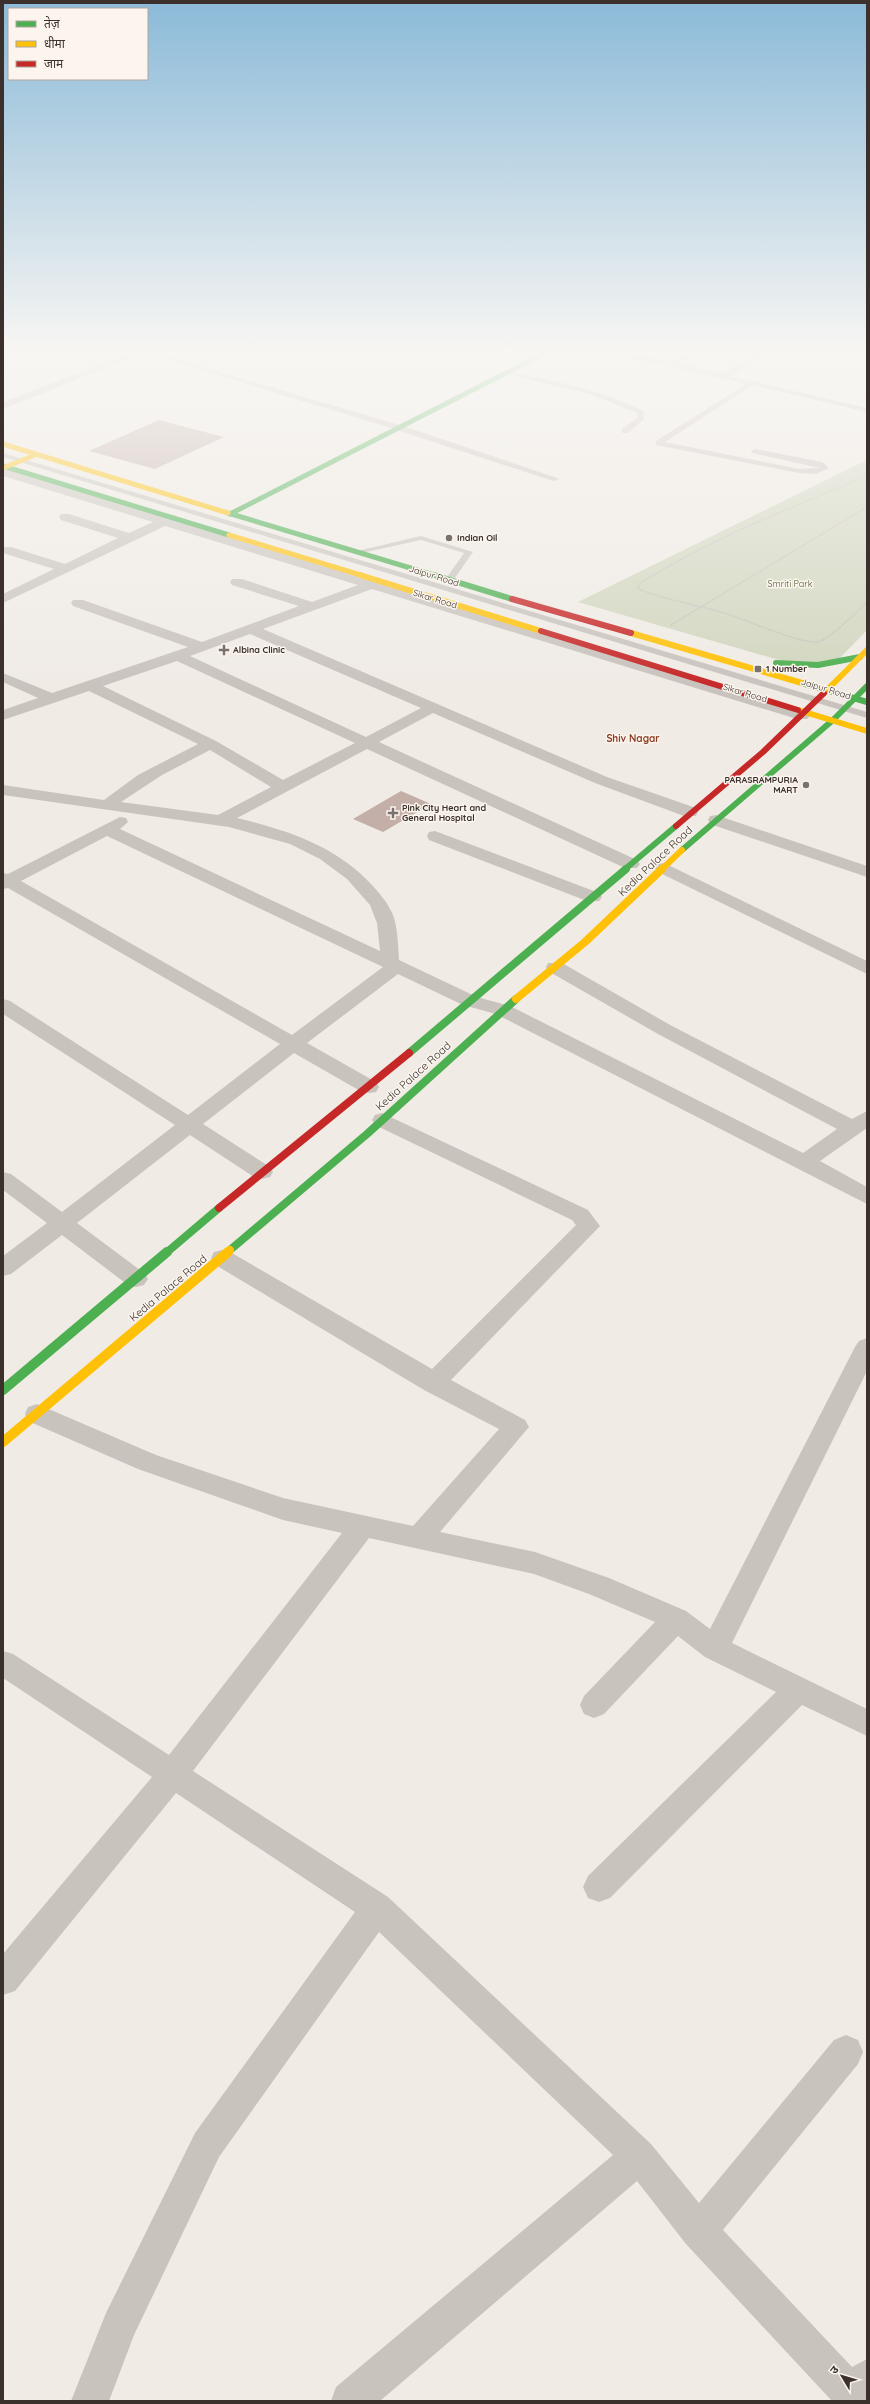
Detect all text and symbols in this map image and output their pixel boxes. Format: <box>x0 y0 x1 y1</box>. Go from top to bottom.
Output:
legend <box>8 8 148 80</box>
text: तेज़ <box>44 16 61 31</box>
text: धीमा <box>44 36 66 51</box>
text: जाम <box>44 56 64 71</box>
place label: Indian Oil <box>457 532 498 543</box>
marker: Indian Oil <box>444 533 454 543</box>
street label: Jaipur Road <box>408 563 460 588</box>
park label: Smriti Park <box>767 578 813 589</box>
street label: Sikar Road <box>412 587 458 610</box>
marker: Albina Clinic <box>218 644 230 656</box>
place label: Albina Clinic <box>233 644 285 655</box>
place label: 1 Number <box>766 663 807 674</box>
marker: 1 Number <box>753 664 763 674</box>
street label: Jaipur Road <box>800 676 852 701</box>
street label: Sikar Road <box>722 681 768 704</box>
district label: Shiv Nagar <box>606 732 660 745</box>
place label: PARASRAMPURIA MART <box>724 774 798 795</box>
marker: PARASRAMPURIA MART <box>801 780 811 790</box>
place label: Pink City Heart and General Hospital <box>402 802 486 823</box>
marker: Pink City Heart and General Hospital <box>387 807 399 819</box>
street label: Kedia Palace Road <box>615 823 695 899</box>
street label: Kedia Palace Road <box>372 1038 454 1114</box>
street label: Kedia Palace Road <box>126 1252 210 1324</box>
north arrow <box>822 2356 862 2396</box>
text: उ <box>827 2363 842 2377</box>

